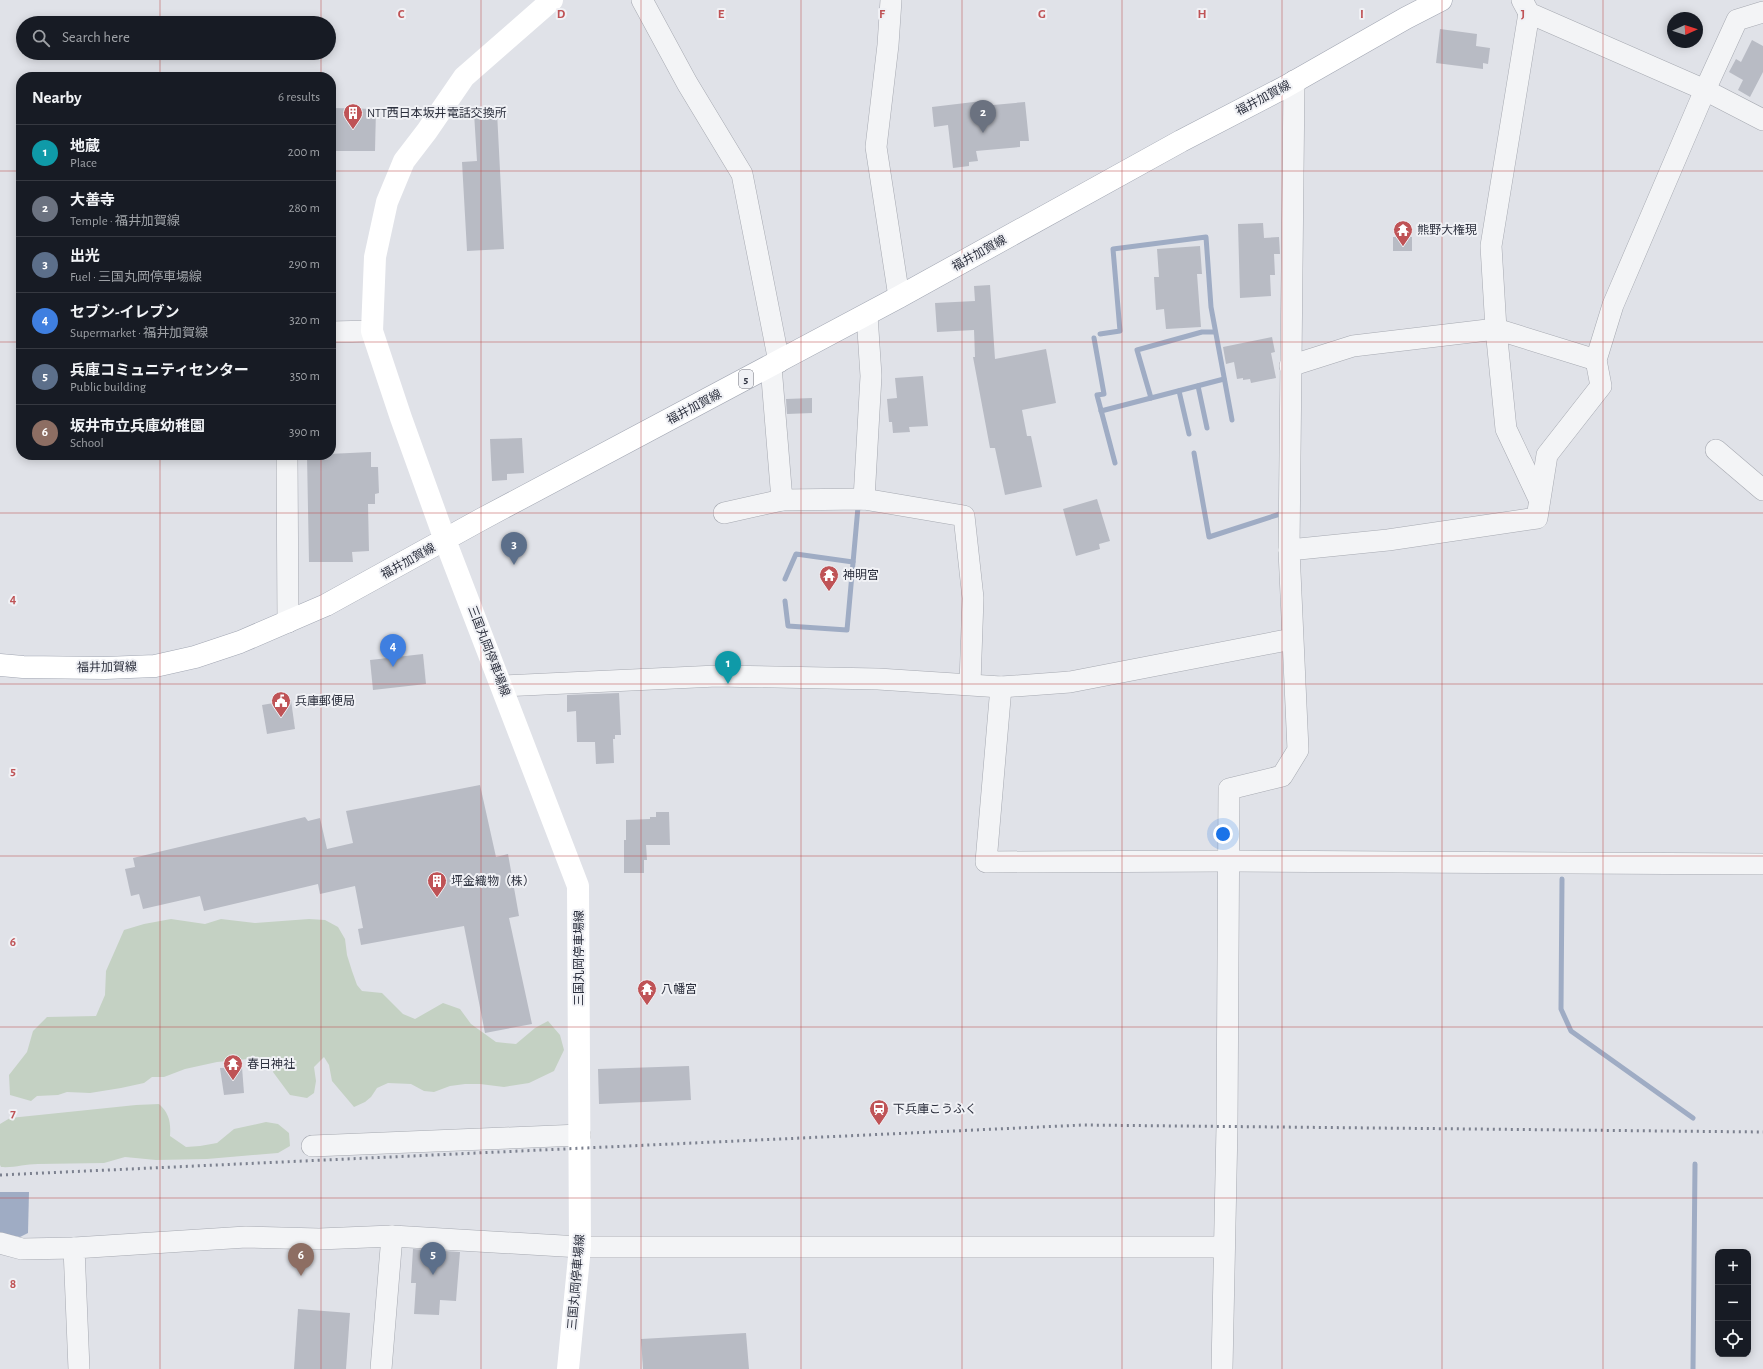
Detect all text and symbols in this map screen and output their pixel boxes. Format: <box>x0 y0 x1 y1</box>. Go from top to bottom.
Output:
text: C <box>398 8 405 21</box>
text: D <box>557 8 566 21</box>
text: E <box>718 8 725 21</box>
text: F <box>879 8 886 21</box>
text: G <box>1038 8 1046 21</box>
text: H <box>1197 8 1207 21</box>
text: I <box>1360 8 1364 21</box>
text: J <box>1521 8 1525 21</box>
north arrow <box>1667 12 1703 48</box>
search box <box>16 16 336 60</box>
icon: search <box>30 27 52 49</box>
text: Search here <box>62 30 130 45</box>
street label: 福井加賀線 <box>1233 78 1292 117</box>
text: Nearby <box>32 89 82 106</box>
text: 6 results <box>278 91 320 104</box>
pin: 2 <box>970 100 996 133</box>
building icon: NTT西日本坂井電話交換所 <box>342 102 364 130</box>
place label: NTT西日本坂井電話交換所 <box>367 106 507 119</box>
text: 地蔵 <box>70 139 100 154</box>
text: 1 <box>43 146 47 159</box>
text: 200 m <box>288 146 320 159</box>
text: Place <box>70 157 97 170</box>
text: 大善寺 <box>70 193 115 208</box>
text: 2 <box>42 202 48 215</box>
text: 280 m <box>289 202 320 215</box>
text: Temple · 福井加賀線 <box>70 215 180 228</box>
temple icon: 熊野大権現 <box>1392 219 1414 247</box>
place label: 熊野大権現 <box>1417 223 1477 236</box>
street label: 福井加賀線 <box>949 232 1008 273</box>
text: 出光 <box>70 249 100 264</box>
text: 3 <box>42 258 48 271</box>
text: 290 m <box>289 258 320 271</box>
text: Fuel · 三国丸岡停車場線 <box>70 271 202 284</box>
text: セブン-イレブン <box>70 305 180 320</box>
text: 4 <box>42 314 48 327</box>
text: 320 m <box>289 314 320 327</box>
text: Supermarket · 福井加賀線 <box>70 327 208 340</box>
text: 兵庫コミュニティセンター <box>70 363 249 378</box>
text: 5 <box>42 370 48 383</box>
text: 350 m <box>290 370 320 383</box>
road number: 5 <box>739 370 753 388</box>
text: Public building <box>70 381 146 394</box>
street label: 福井加賀線 <box>664 387 723 426</box>
text: 坂井市立兵庫幼稚園 <box>70 419 205 434</box>
text: 6 <box>42 426 48 439</box>
text: 390 m <box>289 426 320 439</box>
text: School <box>70 437 104 450</box>
pin: 3 <box>501 532 527 565</box>
street label: 福井加賀線 <box>378 540 437 581</box>
temple icon: 神明宮 <box>818 564 840 592</box>
place label: 神明宮 <box>843 569 879 581</box>
text: 4 <box>10 593 17 606</box>
street label: 三国丸岡停車場線 <box>466 604 513 698</box>
pin: 4 <box>380 634 406 667</box>
pin: 1 <box>715 651 741 684</box>
street label: 福井加賀線 <box>77 659 137 674</box>
public building icon: 兵庫郵便局 <box>270 690 292 718</box>
place label: 兵庫郵便局 <box>295 694 355 707</box>
text: 5 <box>10 765 16 778</box>
your location <box>1213 824 1233 844</box>
building icon: 坪金織物（株） <box>426 870 448 898</box>
place label: 坪金織物（株） <box>451 874 535 887</box>
street label: 三国丸岡停車場線 <box>572 910 585 1006</box>
text: 6 <box>10 936 16 949</box>
temple icon: 八幡宮 <box>636 978 658 1006</box>
place label: 八幡宮 <box>661 982 697 995</box>
temple icon: 春日神社 <box>222 1053 244 1081</box>
place label: 春日神社 <box>247 1057 295 1070</box>
station icon: 下兵庫こうふく <box>868 1098 890 1126</box>
place label: 下兵庫こうふく <box>893 1102 977 1115</box>
text: 7 <box>10 1107 16 1120</box>
street label: 三国丸岡停車場線 <box>565 1234 586 1330</box>
pin: 5 <box>420 1242 446 1275</box>
pin: 6 <box>288 1243 314 1276</box>
map controls <box>1715 1249 1751 1357</box>
button: + <box>1715 1249 1751 1285</box>
text: 8 <box>10 1278 16 1291</box>
button: − <box>1715 1285 1751 1321</box>
button: locate <box>1715 1321 1751 1357</box>

